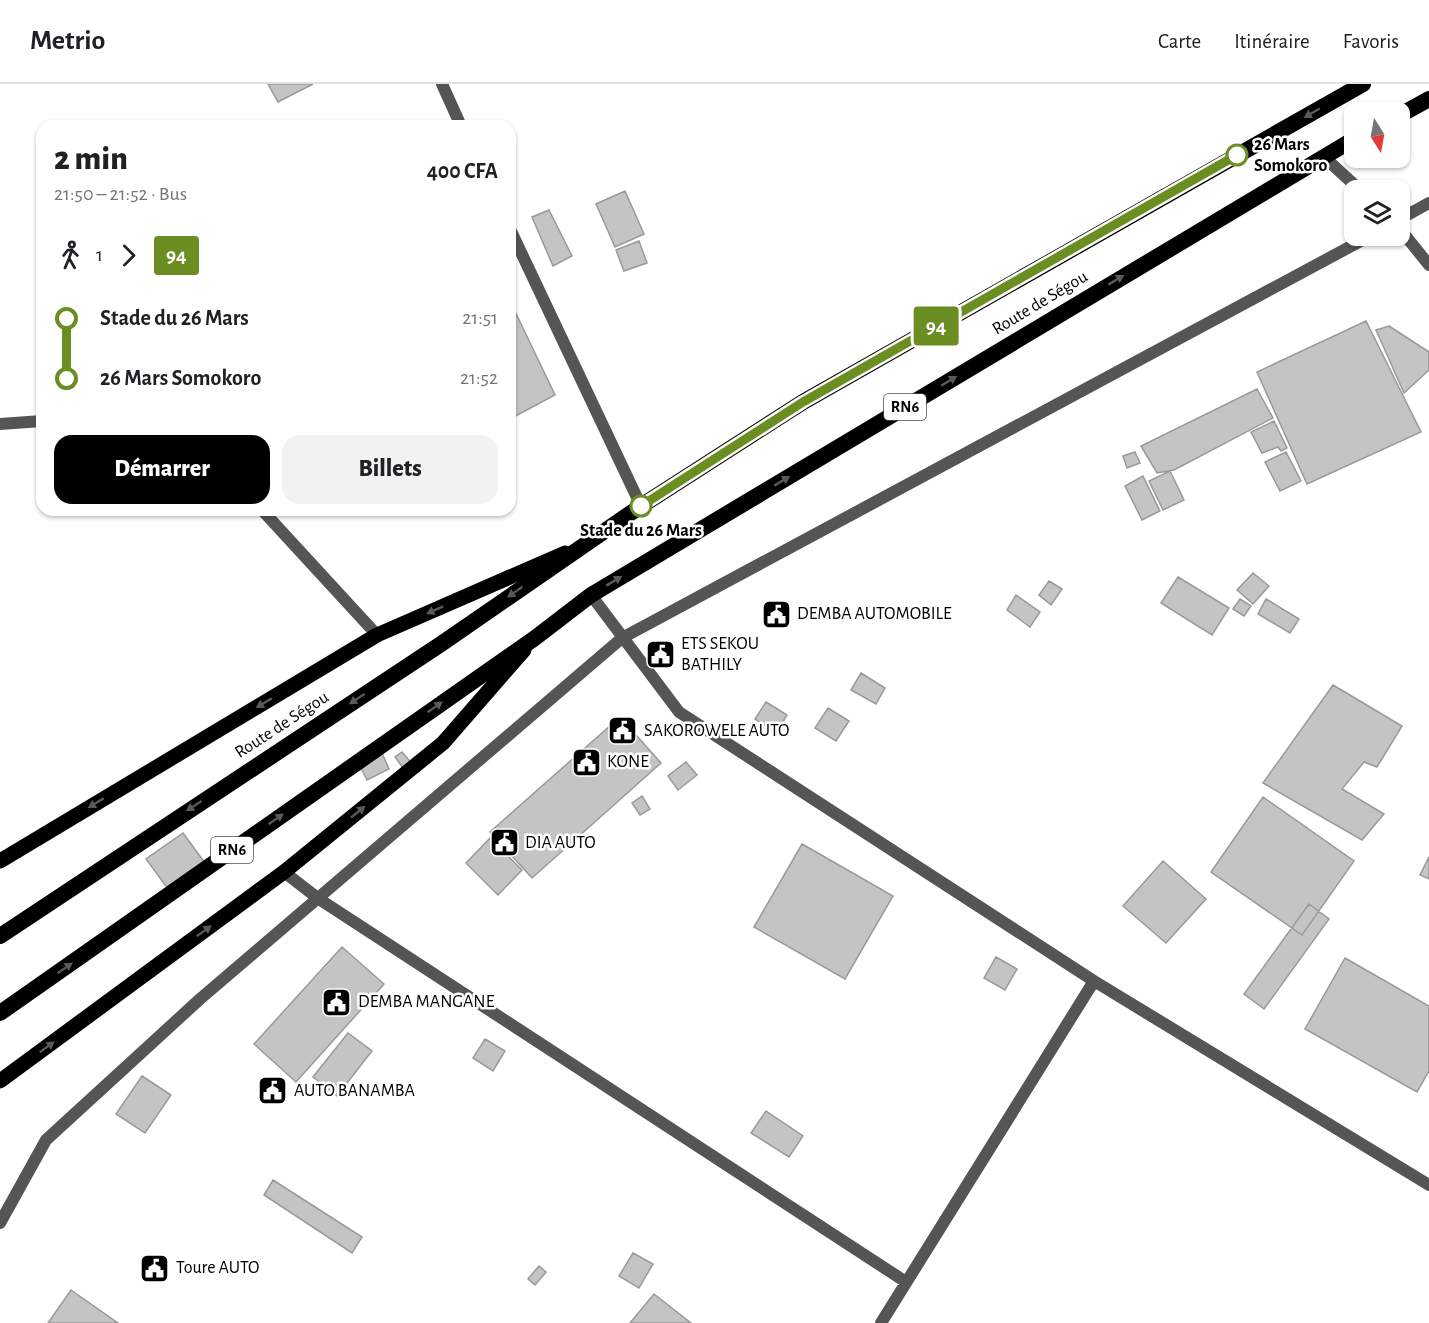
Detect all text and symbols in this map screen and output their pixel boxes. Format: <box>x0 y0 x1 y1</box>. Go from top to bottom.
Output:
text: Metrio <box>30 27 105 55</box>
text: Carte <box>1158 31 1201 52</box>
text: Itinéraire <box>1234 31 1310 52</box>
text: Favoris <box>1343 31 1399 52</box>
north arrow <box>1344 102 1410 168</box>
map controls <box>1344 102 1410 246</box>
one-way arrow <box>1303 108 1320 118</box>
place label: 26 Mars Somokoro <box>1254 136 1328 175</box>
text: 2 min <box>54 143 128 176</box>
marker: 26 Mars Somokoro <box>1226 144 1248 166</box>
text: 400 CFA <box>427 160 498 182</box>
button: layers <box>1344 180 1410 246</box>
text: 21:50 – 21:52 · Bus <box>54 184 187 204</box>
icon: walk <box>54 239 87 272</box>
icon: forward <box>112 239 145 272</box>
text: 1 <box>96 245 103 265</box>
text: 94 <box>166 245 187 266</box>
street label: Route de Ségou <box>989 268 1091 338</box>
one-way arrow <box>1108 275 1124 286</box>
line badge: 94 <box>909 306 963 346</box>
text: Stade du 26 Mars <box>100 307 249 329</box>
text: 21:51 <box>462 308 498 328</box>
text: 94 <box>926 316 946 337</box>
text: 26 Mars Somokoro <box>100 367 261 389</box>
text: 21:52 <box>460 368 498 388</box>
one-way arrow <box>941 375 957 386</box>
road number: RN6 <box>884 394 926 420</box>
button: Démarrer <box>54 435 270 504</box>
button: Billets <box>282 435 498 504</box>
one-way arrow <box>774 476 791 486</box>
marker: Stade du 26 Mars <box>630 495 652 517</box>
place label: Stade du 26 Mars <box>580 522 702 540</box>
one-way arrow <box>606 576 622 587</box>
one-way arrow <box>508 586 524 598</box>
public building icon: DEMBA AUTOMOBILE <box>760 598 792 630</box>
one-way arrow <box>425 605 443 615</box>
place label: DEMBA AUTOMOBILE <box>797 605 952 623</box>
place label: ETS SEKOU BATHILY <box>681 635 759 674</box>
public building icon: ETS SEKOU BATHILY <box>644 638 676 670</box>
street label: Route de Ségou <box>232 688 332 762</box>
one-way arrow <box>349 693 365 704</box>
one-way arrow <box>256 698 272 709</box>
one-way arrow <box>427 701 443 713</box>
public building icon: SAKOROWELE AUTO <box>607 715 639 747</box>
place label: SAKOROWELE AUTO <box>644 722 790 740</box>
public building icon: KONE <box>570 746 602 778</box>
place label: KONE <box>607 753 649 771</box>
one-way arrow <box>88 798 104 809</box>
one-way arrow <box>186 800 202 811</box>
one-way arrow <box>351 806 366 819</box>
one-way arrow <box>267 813 283 825</box>
public building icon: DIA AUTO <box>488 827 520 859</box>
place label: DIA AUTO <box>525 834 596 852</box>
road number: RN6 <box>211 837 253 863</box>
one-way arrow <box>196 925 212 937</box>
one-way arrow <box>57 963 73 974</box>
public building icon: DEMBA MANGANE <box>321 986 353 1018</box>
place label: DEMBA MANGANE <box>358 993 495 1011</box>
one-way arrow <box>39 1041 55 1053</box>
public building icon: AUTO BANAMBA <box>257 1075 289 1107</box>
place label: AUTO BANAMBA <box>294 1082 416 1100</box>
public building icon: Toure AUTO <box>139 1252 171 1284</box>
place label: Toure AUTO <box>176 1259 259 1277</box>

